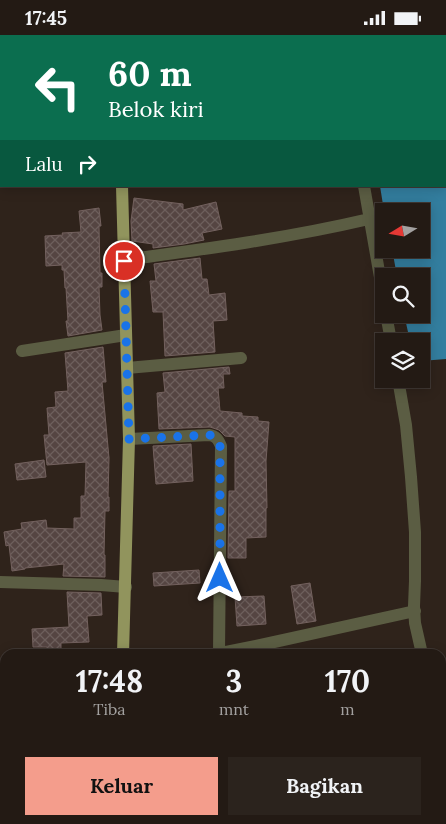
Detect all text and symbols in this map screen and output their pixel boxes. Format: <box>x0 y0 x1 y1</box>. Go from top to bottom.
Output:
text: 17:45 <box>25 6 67 30</box>
text: 60 m <box>108 51 192 96</box>
icon: left <box>25 55 90 120</box>
text: Belok kiri <box>108 95 204 123</box>
icon: right <box>73 150 101 178</box>
text: Lalu <box>25 152 63 176</box>
north arrow <box>375 203 430 257</box>
map controls <box>375 203 430 388</box>
pin <box>103 240 145 282</box>
icon: arrive <box>110 247 138 275</box>
button: search <box>375 268 430 323</box>
button: layers <box>375 333 430 388</box>
position arrow <box>193 551 245 603</box>
text: 17:48 <box>76 662 143 700</box>
text: 3 <box>226 662 242 700</box>
text: 170 <box>325 662 370 700</box>
text: Tiba <box>93 699 126 719</box>
text: mnt <box>219 699 249 719</box>
text: m <box>340 699 355 719</box>
button: Keluar <box>25 757 218 815</box>
button: Bagikan <box>228 757 421 815</box>

